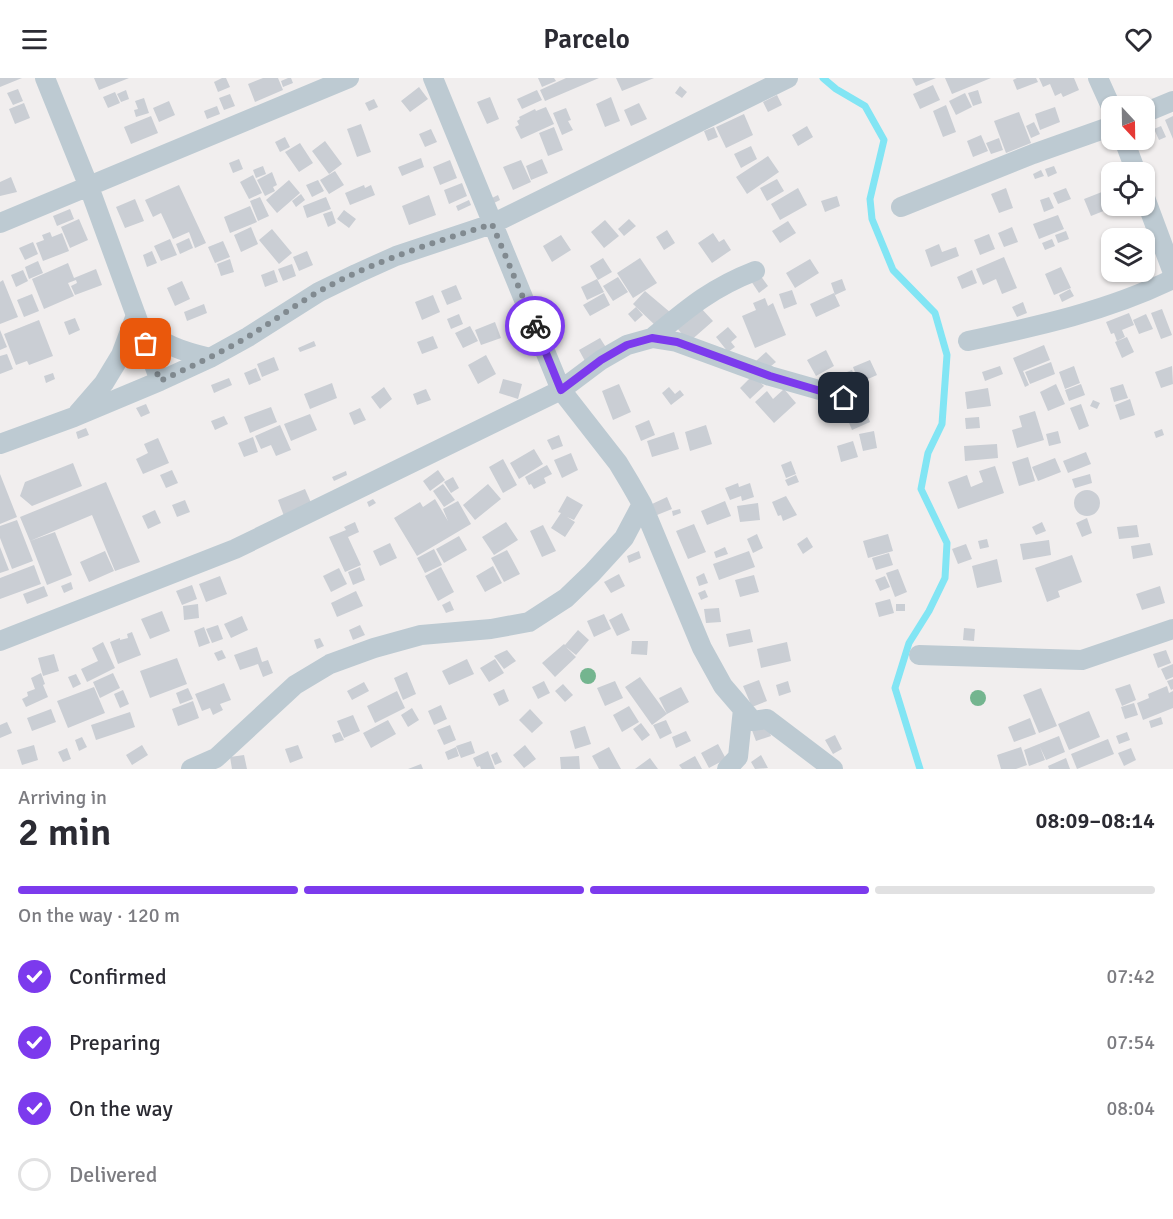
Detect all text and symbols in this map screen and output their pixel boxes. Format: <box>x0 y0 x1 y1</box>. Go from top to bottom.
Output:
icon: menu <box>18 23 51 56</box>
text: Parcelo <box>543 23 630 56</box>
icon: heart <box>1122 23 1155 56</box>
north arrow <box>1101 96 1155 150</box>
map controls <box>1101 96 1155 282</box>
button: locate <box>1101 162 1155 216</box>
button: layers <box>1101 228 1155 282</box>
courier <box>505 296 565 356</box>
icon: bike <box>519 310 552 343</box>
pin <box>120 318 171 369</box>
icon: bag <box>129 327 162 360</box>
pin <box>818 372 869 423</box>
icon: home <box>827 381 860 414</box>
text: Arriving in <box>18 785 107 810</box>
text: 08:09–08:14 <box>1036 807 1155 834</box>
text: 2 min <box>18 808 111 856</box>
text: On the way · 120 m <box>18 903 180 928</box>
icon: check <box>18 960 51 993</box>
text: Confirmed <box>69 963 167 990</box>
text: 07:42 <box>1106 964 1155 989</box>
icon: check <box>18 1026 51 1059</box>
text: Preparing <box>69 1029 161 1056</box>
text: 07:54 <box>1106 1030 1155 1055</box>
icon: check <box>18 1092 51 1125</box>
text: On the way <box>69 1095 173 1122</box>
text: 08:04 <box>1106 1096 1155 1121</box>
text: Delivered <box>69 1161 157 1188</box>

